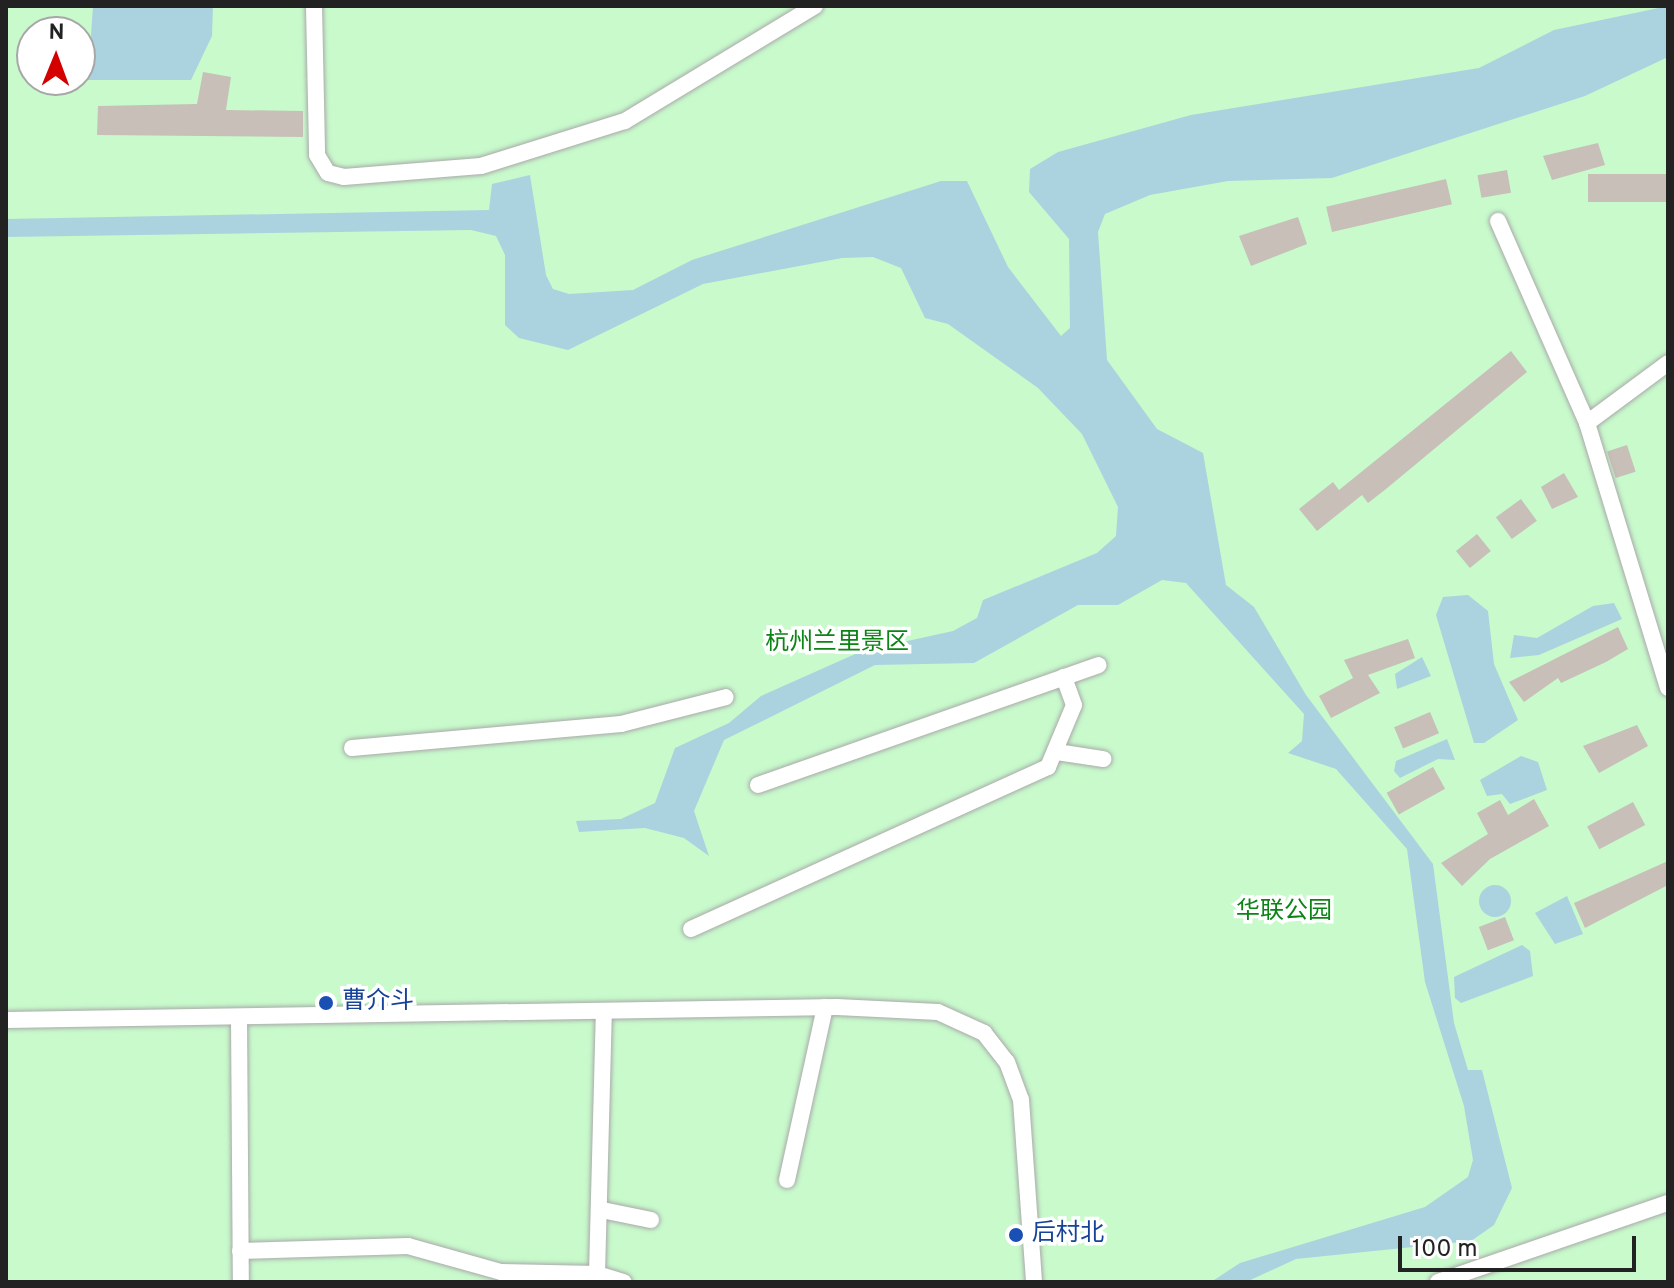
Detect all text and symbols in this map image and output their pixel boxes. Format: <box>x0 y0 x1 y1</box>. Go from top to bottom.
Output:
north arrow <box>16 16 96 96</box>
text: N <box>48 20 65 47</box>
park label: 杭州兰里景区 <box>765 630 909 658</box>
park label: 华联公园 <box>1236 899 1332 927</box>
place label: 曹介斗 <box>342 989 414 1017</box>
marker: 曹介斗 <box>317 994 335 1012</box>
scale bar <box>1402 1220 1640 1270</box>
place label: 后村北 <box>1032 1221 1104 1249</box>
marker: 后村北 <box>1007 1226 1025 1244</box>
text: 100 m <box>1412 1235 1478 1265</box>

